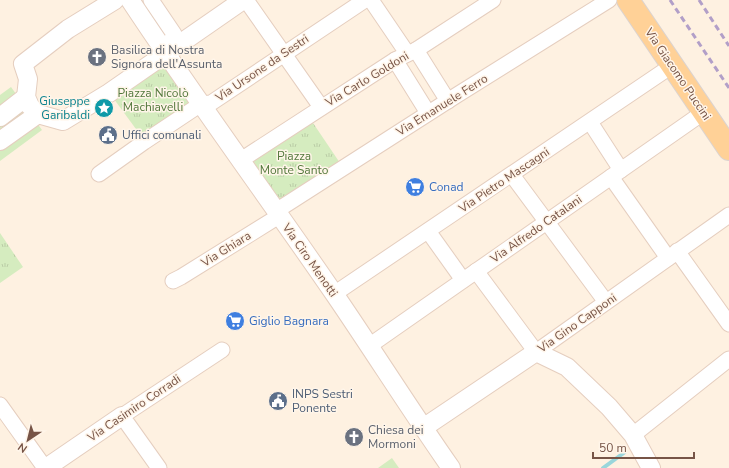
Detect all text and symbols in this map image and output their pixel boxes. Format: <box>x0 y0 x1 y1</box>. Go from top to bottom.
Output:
street label: Via Giacomo Puccini <box>641 24 715 123</box>
street label: Via Ursone da Sestri <box>211 31 312 106</box>
place label: Basilica di Nostra Signora dell'Assunta <box>111 42 222 72</box>
church icon: Basilica di Nostra Signora dell'Assunta <box>86 46 108 68</box>
street label: Via Carlo Goldoni <box>322 48 412 111</box>
street label: Via Emanuele Ferro <box>392 70 491 140</box>
park label: Piazza Nicolò Machiavelli <box>117 85 189 115</box>
place label: Giuseppe Garibaldi <box>39 93 90 123</box>
place icon: Giuseppe Garibaldi <box>93 97 115 119</box>
public building icon: Uffici comunali <box>97 124 119 146</box>
place label: Uffici comunali <box>122 127 201 143</box>
street label: Via Pietro Mascagni <box>455 144 553 217</box>
park label: Piazza Monte Santo <box>260 148 329 178</box>
supermarket icon: Conad <box>404 176 426 198</box>
place label: Conad <box>429 179 464 195</box>
street label: Via Alfredo Catalani <box>486 191 585 267</box>
street label: Via Ciro Menotti <box>278 219 341 300</box>
street label: Via Ghiara <box>197 227 254 271</box>
street label: Via Gino Capponi <box>533 290 620 357</box>
supermarket icon: Giglio Bagnara <box>224 310 246 332</box>
place label: Giglio Bagnara <box>249 313 329 329</box>
street label: Via Casimiro Corradi <box>83 371 184 446</box>
place label: INPS Sestri Ponente <box>292 386 353 416</box>
public building icon: INPS Sestri Ponente <box>267 390 289 412</box>
north arrow <box>8 420 48 460</box>
place label: Chiesa dei Mormoni <box>368 422 423 452</box>
church icon: Chiesa dei Mormoni <box>343 426 365 448</box>
scale bar <box>593 434 694 460</box>
text: N <box>15 439 30 456</box>
text: 50 m <box>599 440 627 456</box>

